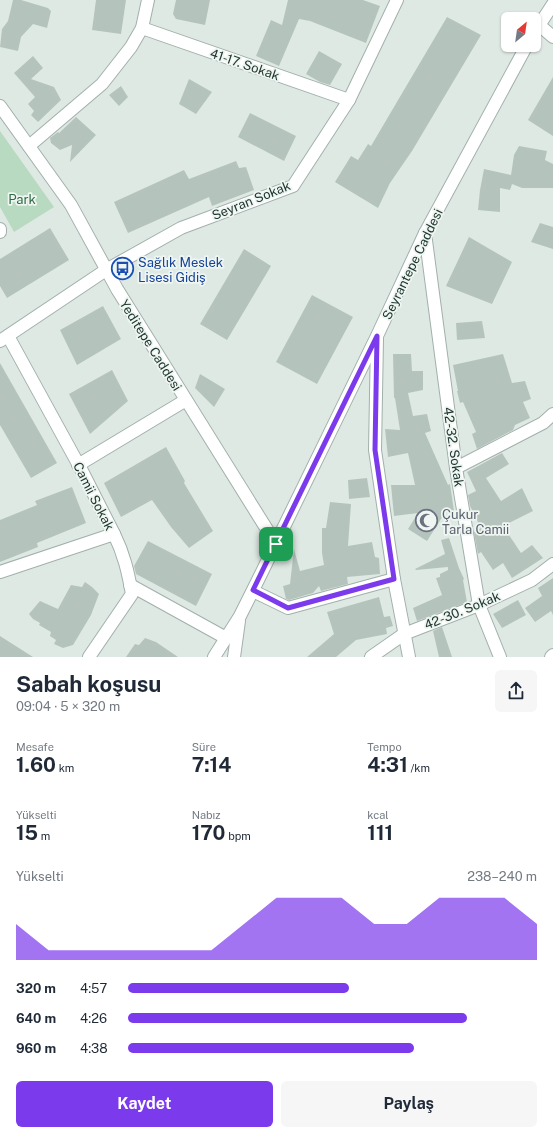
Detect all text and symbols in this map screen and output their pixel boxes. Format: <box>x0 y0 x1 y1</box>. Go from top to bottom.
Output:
north arrow <box>501 12 541 52</box>
map controls <box>501 12 541 52</box>
street label: 41-17. Sokak <box>208 46 282 83</box>
street label: Seyran Sokak <box>210 178 293 223</box>
park label: Park <box>8 192 36 207</box>
street label: Seyrantepe Caddesi <box>379 206 446 322</box>
place label: Sağlık Meslek Lisesi Gidiş <box>138 255 223 285</box>
bus stop icon: Sağlık Meslek Lisesi Gidiş <box>110 256 136 282</box>
street label: Yeditepe Caddesi <box>117 297 185 394</box>
street label: 42-32. Sokak <box>440 406 467 488</box>
street label: Camii Sokak <box>70 460 117 533</box>
place label: Çukur Tarla Camii <box>442 507 509 537</box>
mosque icon: Çukur Tarla Camii <box>414 508 440 534</box>
pin <box>259 527 293 561</box>
icon: arrive <box>265 533 287 555</box>
street label: 42-30. Sokak <box>422 588 502 633</box>
button: share <box>495 670 537 712</box>
text: Sabah koşusu <box>16 671 161 697</box>
text: 09:04 · 5 × 320 m <box>16 699 120 714</box>
text: Mesafe <box>16 741 54 753</box>
text: Süre <box>192 741 216 753</box>
text: Tempo <box>367 741 402 753</box>
text: 1.60 <box>16 753 56 777</box>
text: 7:14 <box>192 753 231 777</box>
text: 4:31 <box>367 753 408 777</box>
text: km <box>56 762 74 774</box>
text: /km <box>408 762 430 774</box>
text: Yükselti <box>16 809 56 821</box>
text: Nabız <box>192 809 221 821</box>
text: kcal <box>367 809 389 821</box>
text: 15 <box>16 821 38 845</box>
text: 170 <box>192 821 225 845</box>
text: 111 <box>367 821 393 845</box>
text: m <box>38 830 50 842</box>
text: bpm <box>225 830 251 842</box>
text: Yükselti <box>16 869 64 884</box>
text: 238–240 m <box>467 869 537 884</box>
text: 320 m <box>16 981 56 996</box>
text: 4:57 <box>80 981 107 996</box>
text: 640 m <box>16 1011 56 1026</box>
text: 4:26 <box>80 1011 107 1026</box>
text: 960 m <box>16 1041 56 1056</box>
text: 4:38 <box>80 1041 108 1056</box>
button: Kaydet <box>16 1081 273 1127</box>
button: Paylaş <box>281 1081 537 1127</box>

